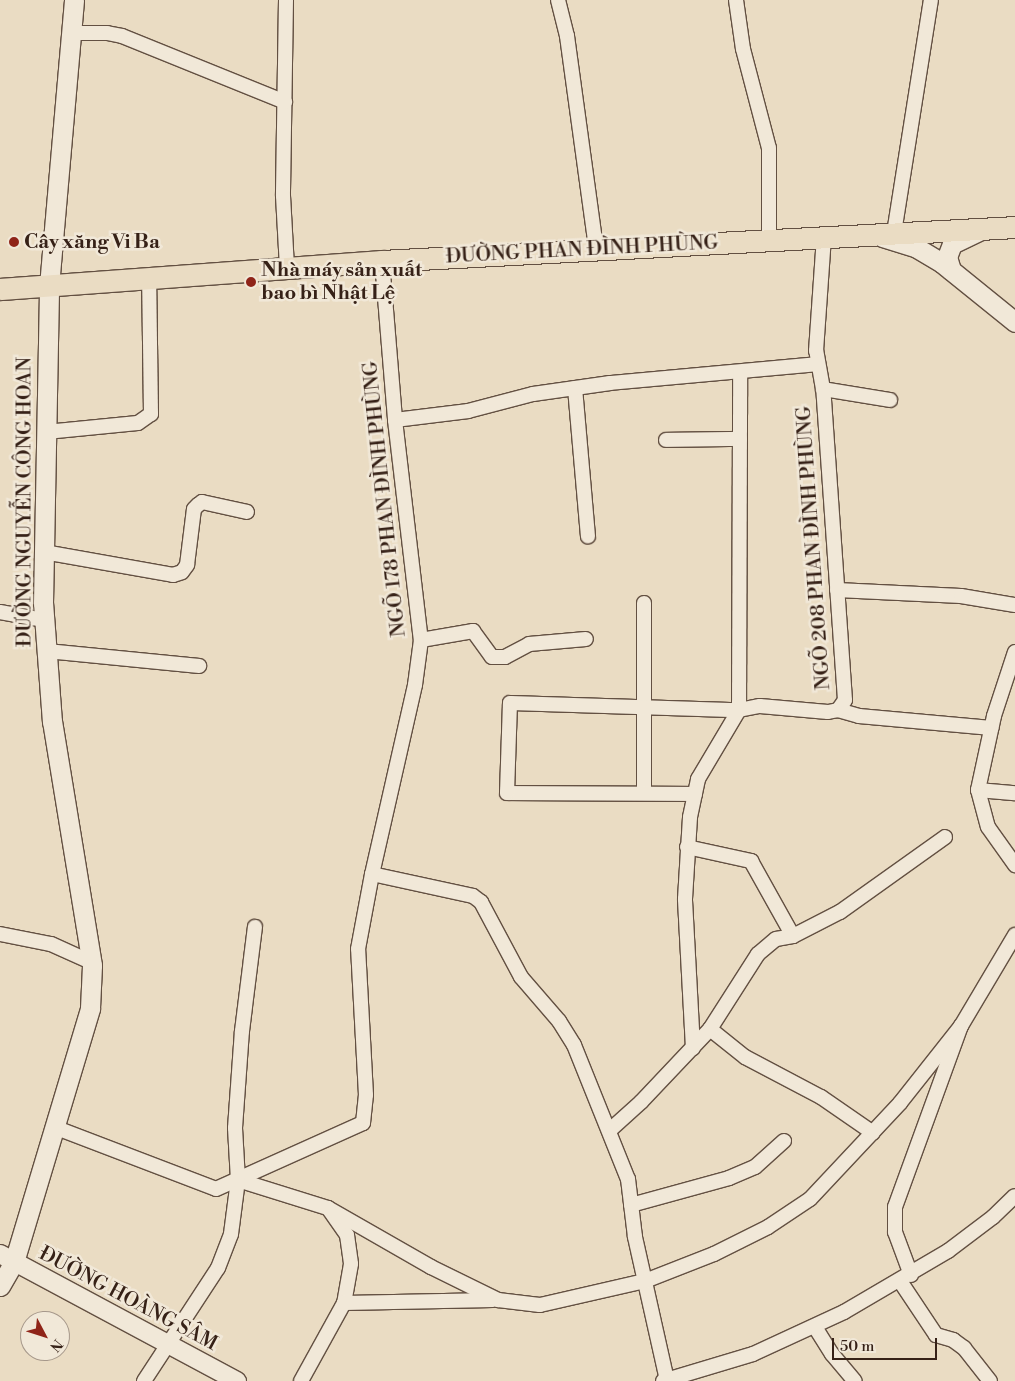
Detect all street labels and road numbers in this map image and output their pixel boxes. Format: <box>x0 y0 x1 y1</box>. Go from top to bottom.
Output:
street label: ĐƯỜNG PHAN ĐÌNH PHÙNG <box>445 231 719 269</box>
street label: ĐƯỜNG NGUYỄN CÔNG HOAN <box>13 357 37 647</box>
street label: NGÕ 178 PHAN ĐÌNH PHÙNG <box>359 360 411 638</box>
street label: NGÕ 208 PHAN ĐÌNH PHÙNG <box>792 405 836 691</box>
street label: ĐƯỜNG HOÀNG SÂM <box>35 1242 221 1356</box>

